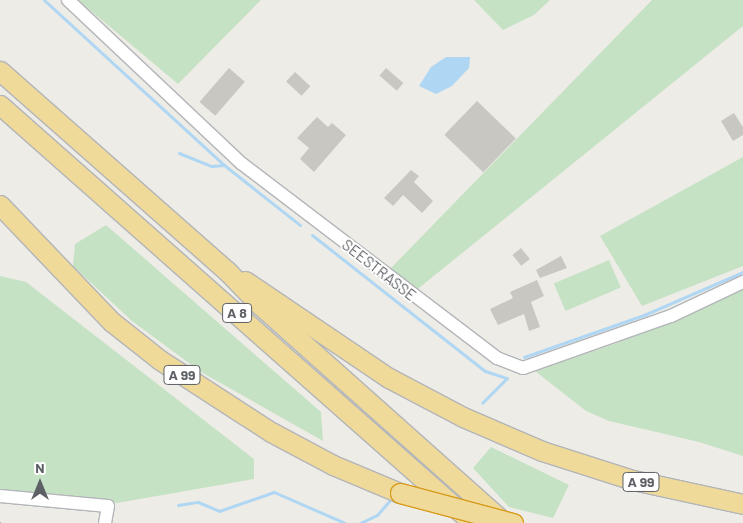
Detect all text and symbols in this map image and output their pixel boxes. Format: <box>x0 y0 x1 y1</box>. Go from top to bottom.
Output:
street label: SEESTRASSE <box>338 236 420 304</box>
road number: A 8 <box>222 302 252 324</box>
road number: A 99 <box>163 364 201 386</box>
north arrow <box>15 458 65 508</box>
text: N <box>35 459 45 476</box>
road number: A 99 <box>622 471 660 494</box>

